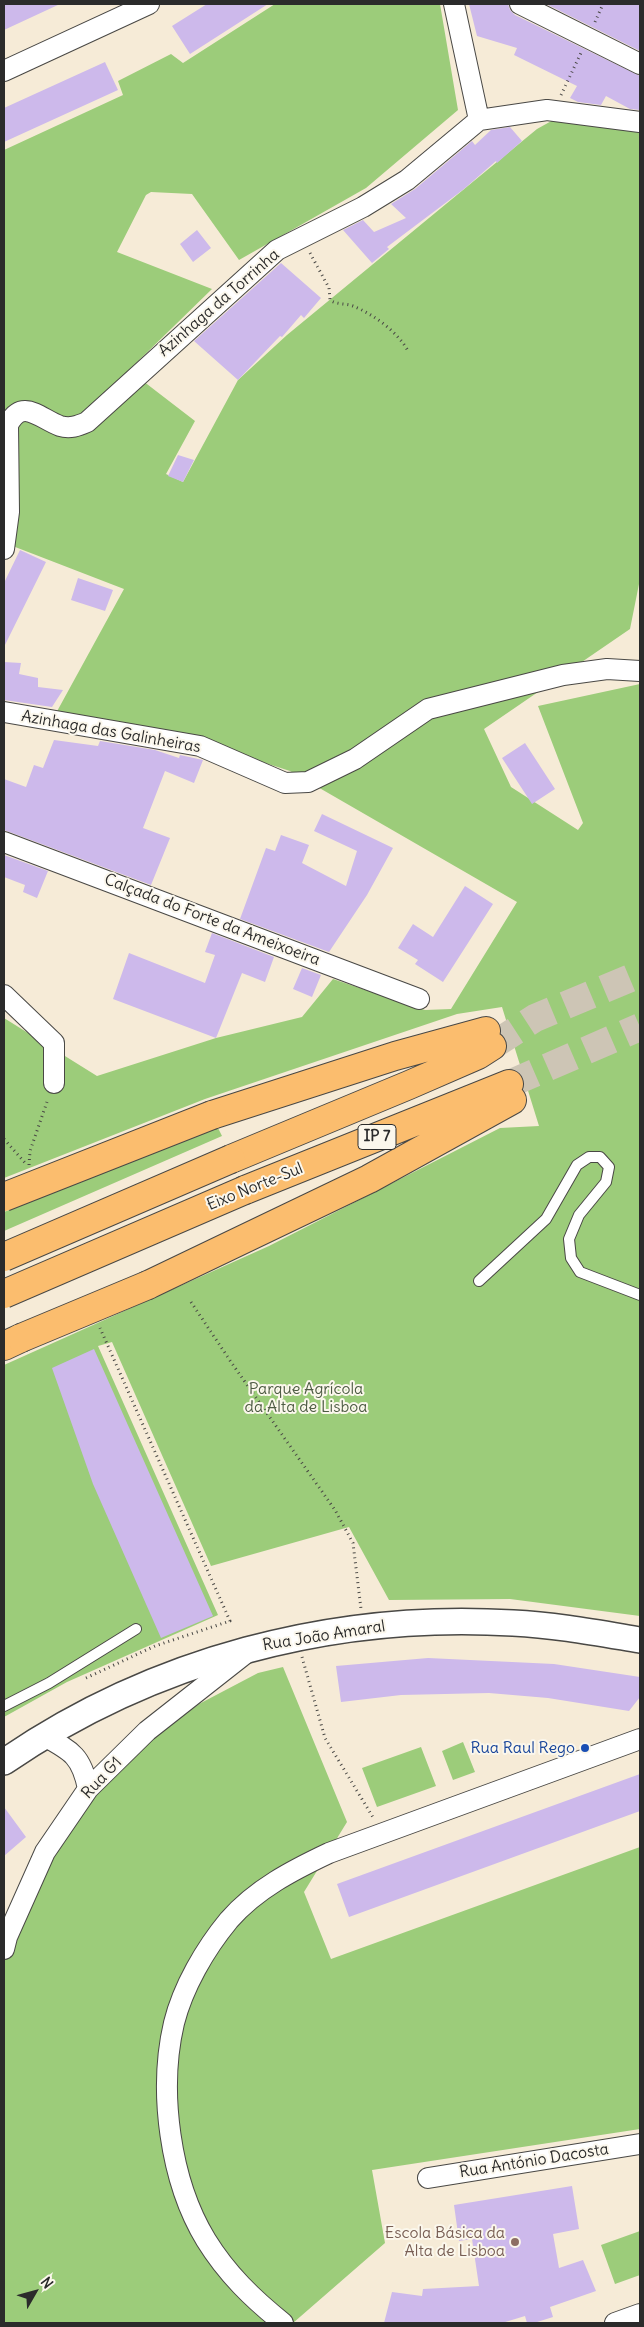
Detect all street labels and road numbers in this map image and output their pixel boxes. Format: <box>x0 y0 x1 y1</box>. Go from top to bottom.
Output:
street label: Azinhaga da Torrinha <box>155 245 283 361</box>
street label: Azinhaga das Galinheiras <box>20 707 202 757</box>
street label: Calçada do Forte da Ameixoeira <box>101 870 323 970</box>
road number: IP 7 <box>358 1124 396 1150</box>
street label: Eixo Norte-Sul <box>204 1159 306 1215</box>
street label: Rua João Amaral <box>261 1617 387 1655</box>
street label: Rua G1 <box>78 1753 126 1803</box>
street label: Rua António Dacosta <box>458 2140 610 2182</box>

